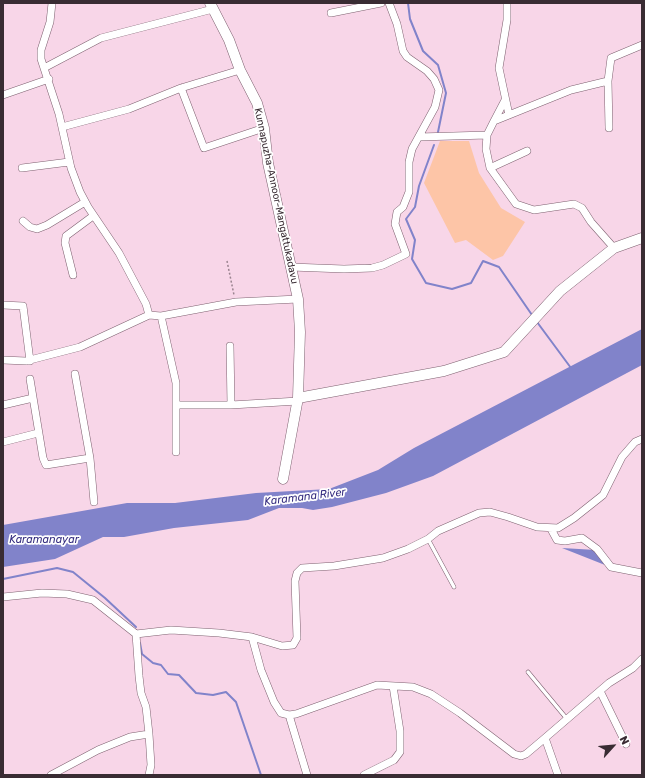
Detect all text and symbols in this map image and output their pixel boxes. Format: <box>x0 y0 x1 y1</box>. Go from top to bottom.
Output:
street label: Kunnapuzha-Annoor-Mangattukadavu <box>251 107 301 285</box>
water label: Karamana River <box>264 485 346 509</box>
water label: Karamanayar <box>9 533 79 547</box>
north arrow <box>593 726 633 766</box>
text: N <box>617 734 632 747</box>

